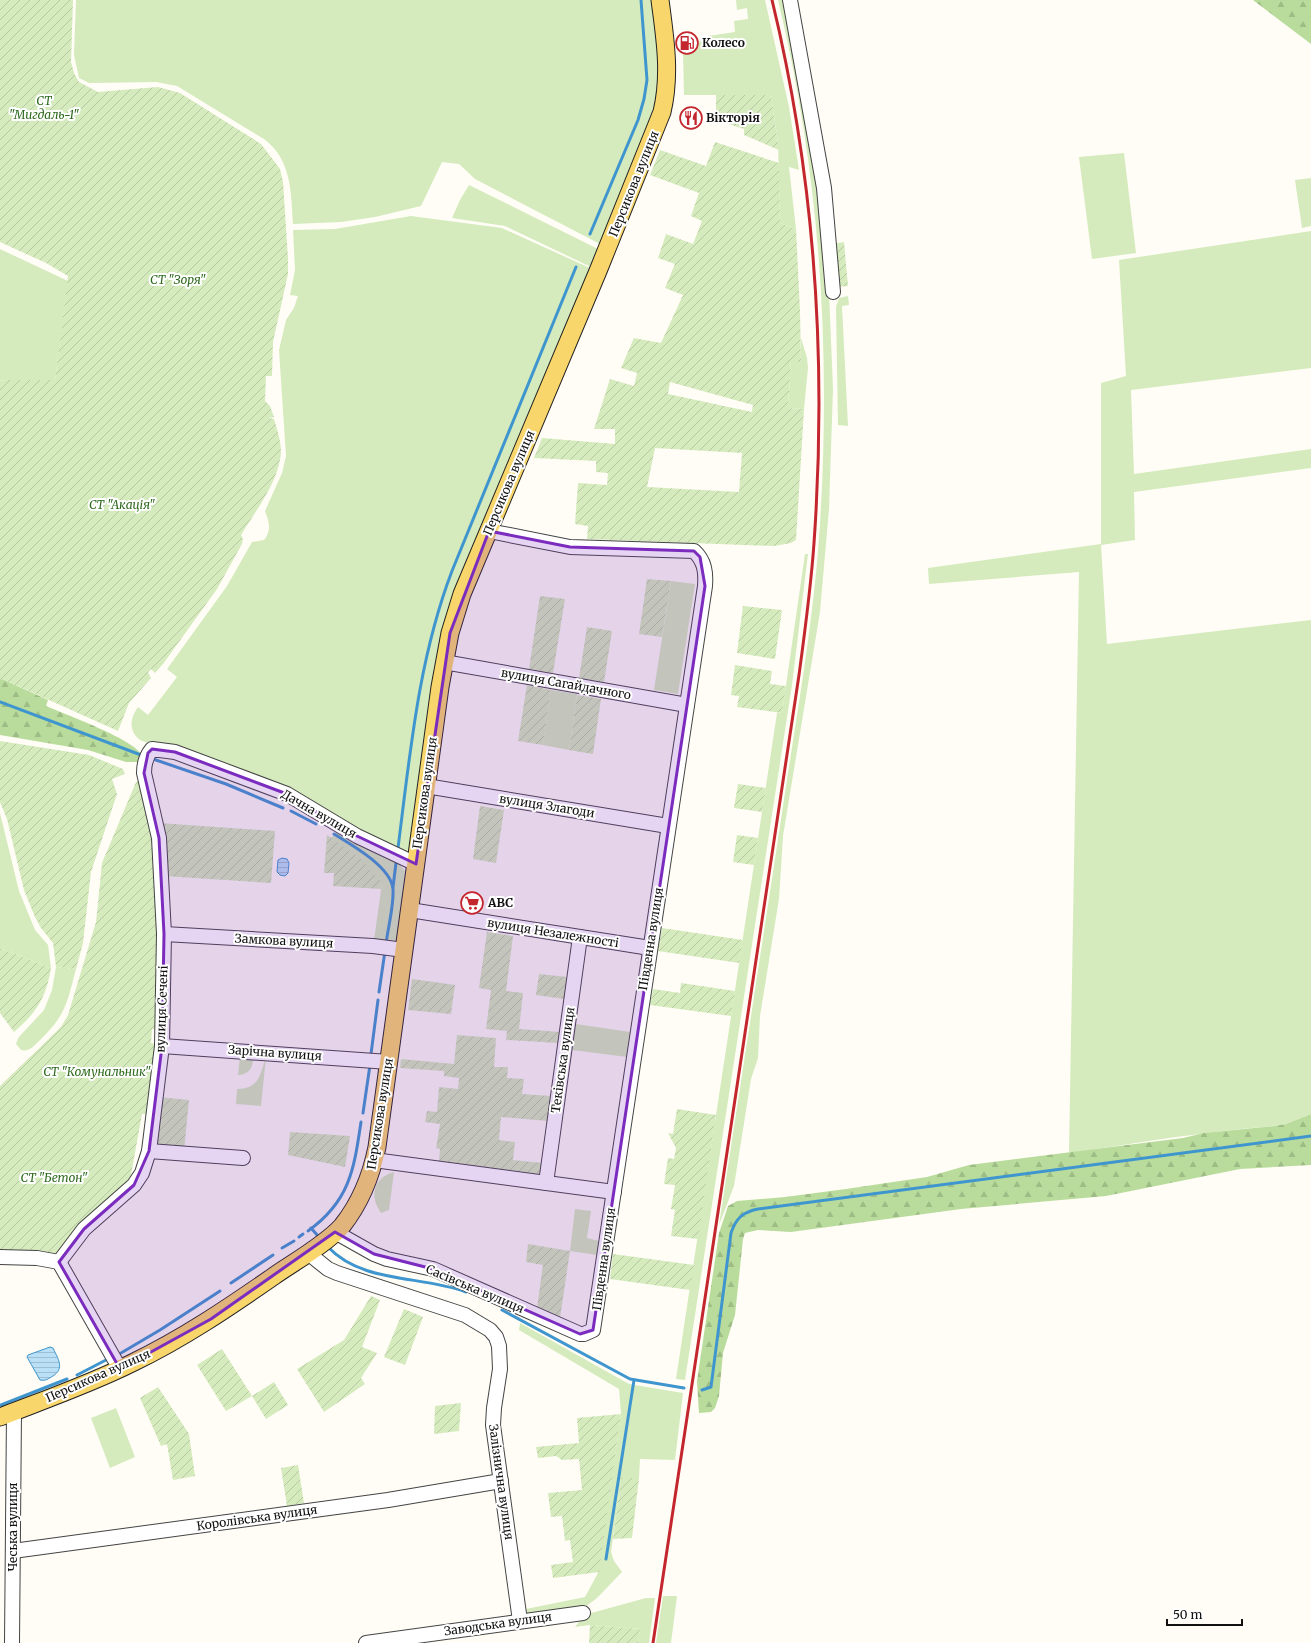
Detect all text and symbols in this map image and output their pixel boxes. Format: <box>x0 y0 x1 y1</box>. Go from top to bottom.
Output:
fuel station icon: Колесо <box>674 30 700 56</box>
place label: Колесо <box>702 35 745 50</box>
park label: СТ "Мигдаль-1" <box>9 93 79 122</box>
restaurant icon: Вікторія <box>678 105 704 131</box>
place label: Вікторія <box>706 110 760 125</box>
street label: Персикова вулиця <box>605 129 662 239</box>
park label: СТ "Зоря" <box>150 272 206 287</box>
street label: Персикова вулиця <box>480 428 537 538</box>
park label: СТ "Акація" <box>89 497 155 512</box>
street label: вулиця Сагайдачного <box>500 665 632 702</box>
street label: Персикова вулиця <box>409 736 440 850</box>
street label: Дачна вулиця <box>279 786 359 841</box>
street label: вулиця Злагоди <box>498 791 596 820</box>
street label: Південна вулиця <box>635 886 666 991</box>
supermarket icon: ABC <box>459 890 485 916</box>
place label: ABC <box>487 895 513 910</box>
street label: вулиця Незалежності <box>486 915 620 950</box>
street label: Замкова вулиця <box>234 930 334 951</box>
street label: вулиця Сечені <box>152 965 171 1053</box>
street label: Теківська вулиця <box>548 1006 577 1114</box>
street label: Зарічна вулиця <box>228 1042 322 1063</box>
street label: Персикова вулиця <box>363 1057 396 1171</box>
park label: СТ "Комунальник" <box>43 1064 151 1079</box>
park label: СТ "Бетон" <box>20 1170 88 1185</box>
street label: Південна вулиця <box>589 1206 618 1311</box>
street label: Сасівська вулиця <box>424 1261 527 1316</box>
street label: Персикова вулиця <box>43 1346 152 1405</box>
street label: Залізнична вулиця <box>486 1423 517 1541</box>
street label: Чеська вулиця <box>5 1483 20 1571</box>
street label: Королівська вулиця <box>196 1502 318 1533</box>
scale bar <box>1167 1601 1242 1627</box>
text: 50 m <box>1173 1607 1202 1622</box>
street label: Заводська вулиця <box>443 1609 553 1639</box>

